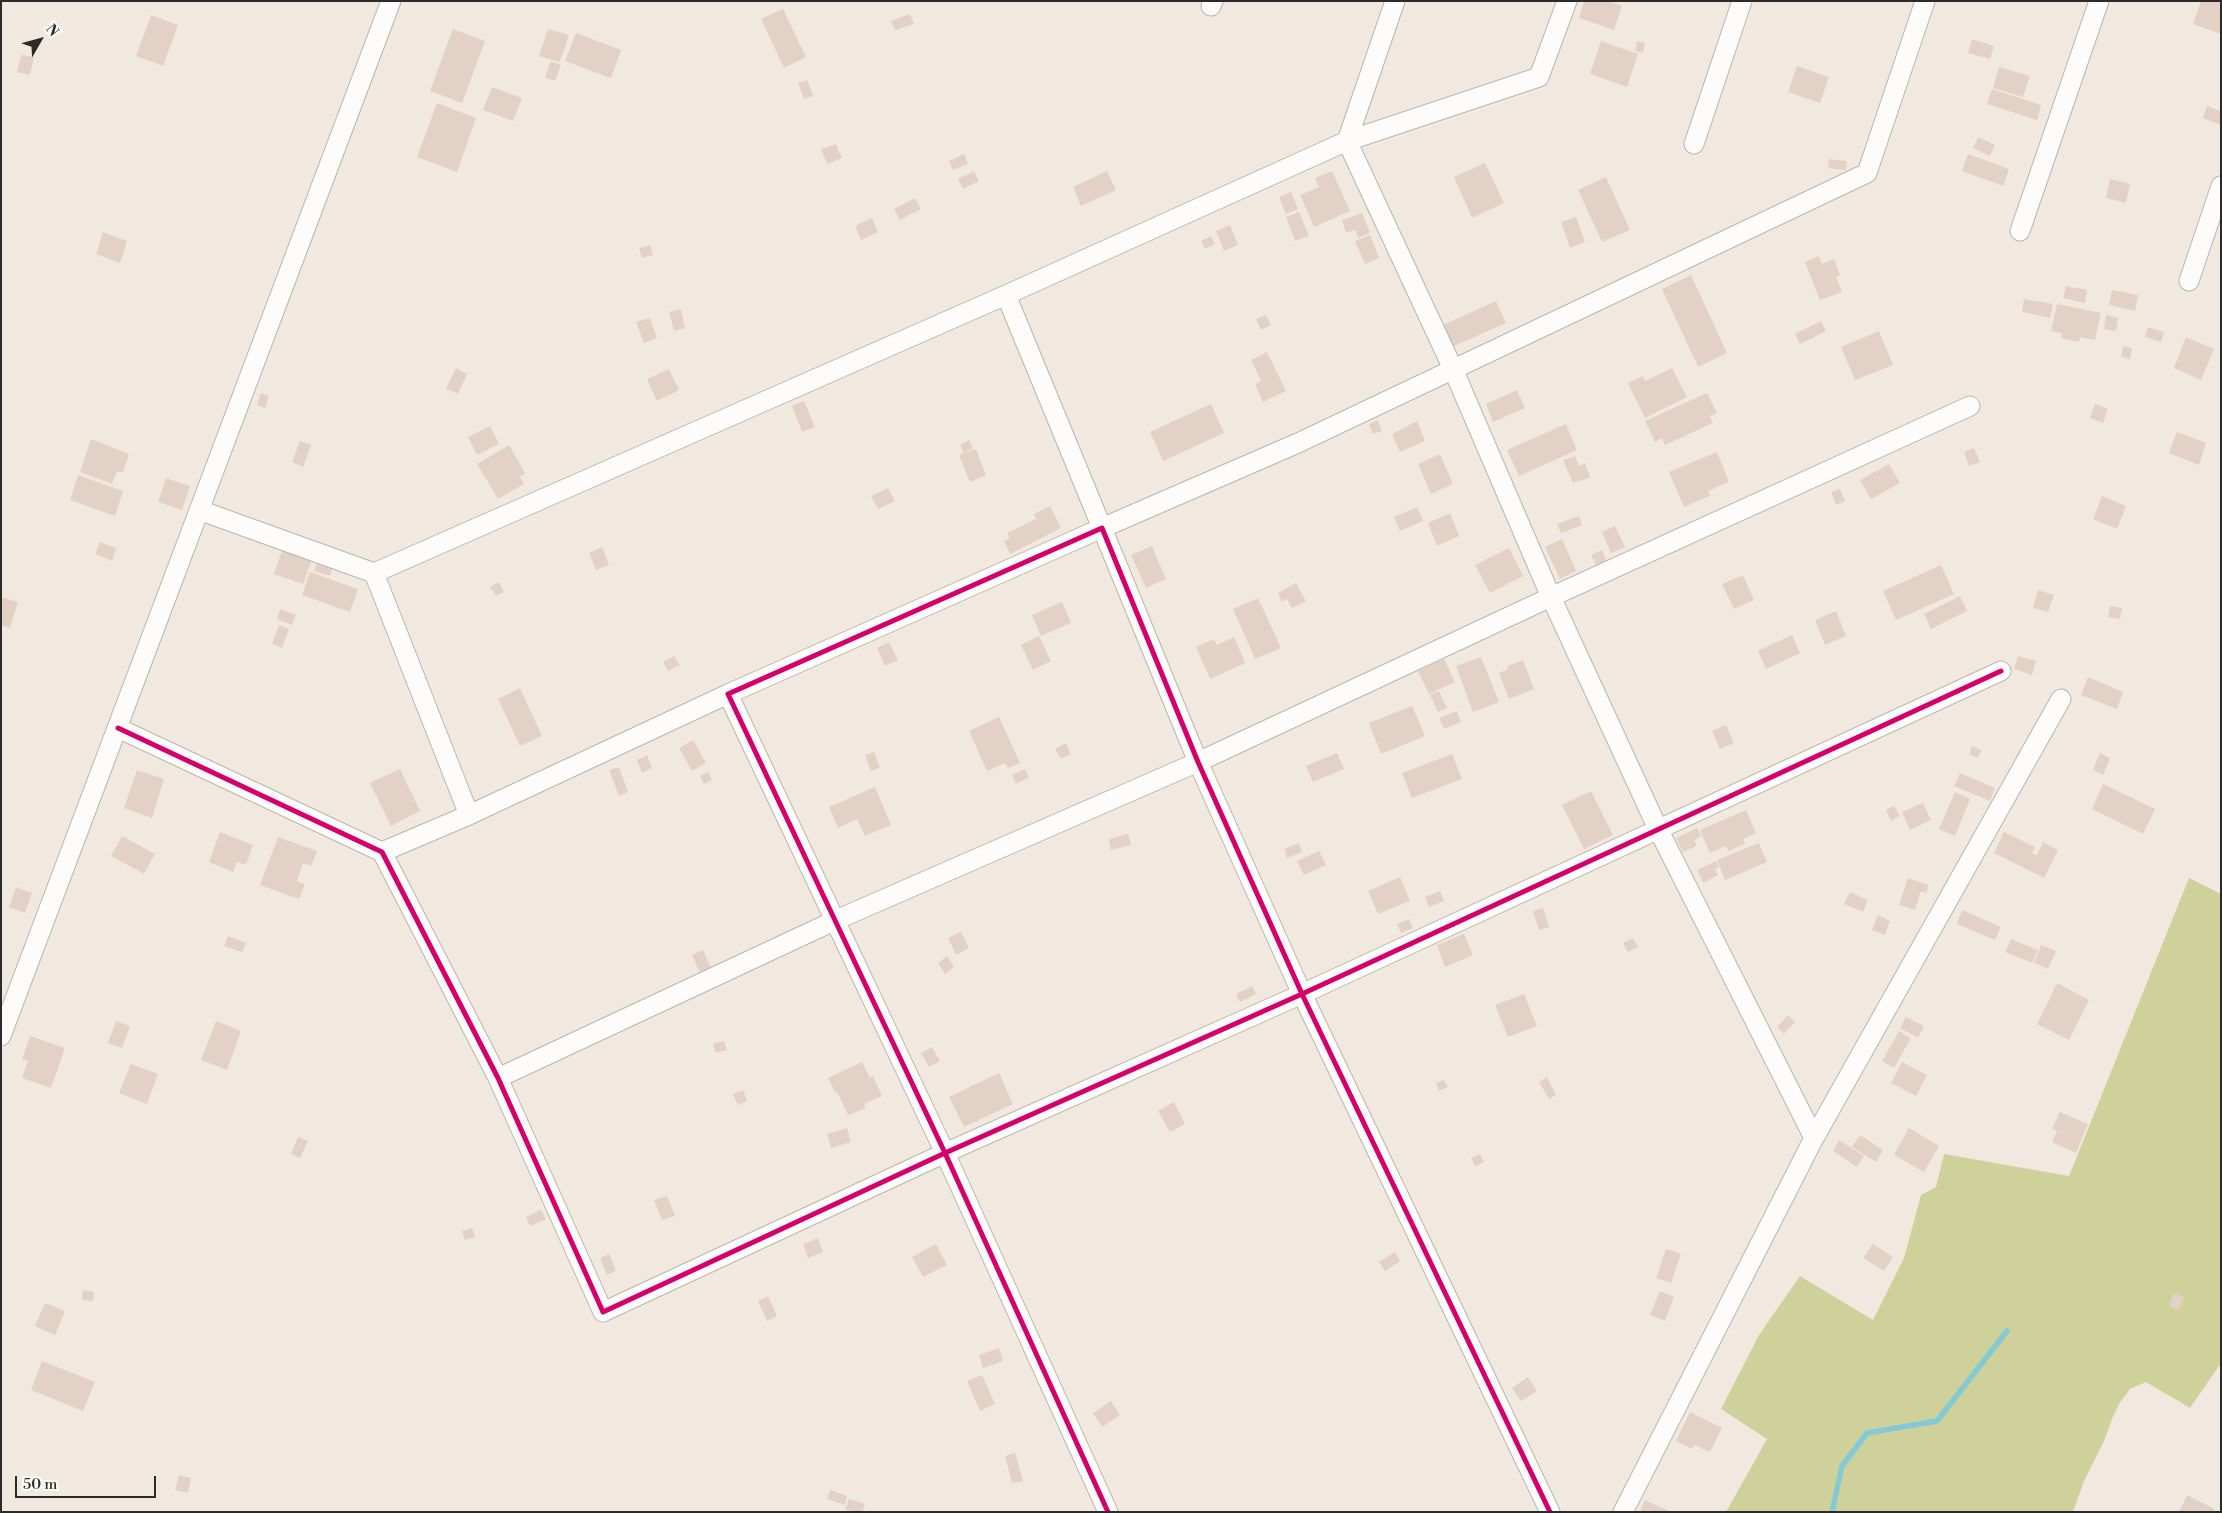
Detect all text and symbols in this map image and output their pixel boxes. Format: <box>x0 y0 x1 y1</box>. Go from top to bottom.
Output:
north arrow <box>15 15 65 65</box>
text: N <box>41 21 62 41</box>
scale bar <box>18 1466 159 1498</box>
text: 50 m <box>23 1475 57 1494</box>

